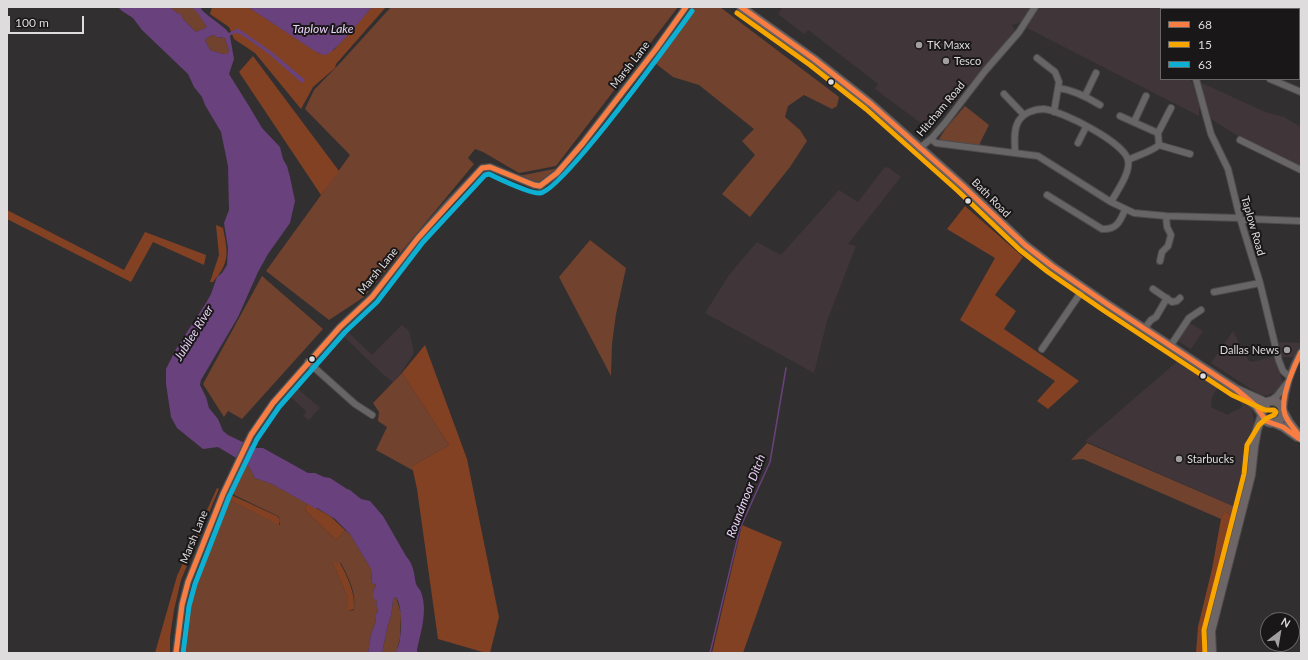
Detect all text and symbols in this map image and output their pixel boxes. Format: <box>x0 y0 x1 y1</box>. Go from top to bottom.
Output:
scale bar <box>10 8 86 34</box>
legend <box>1160 8 1300 80</box>
text: 100 m <box>15 15 49 30</box>
text: 68 <box>1198 17 1212 32</box>
water label: Taplow Lake <box>293 22 353 36</box>
text: 15 <box>1198 37 1212 52</box>
place label: TK Maxx <box>927 38 970 52</box>
street label: Marsh Lane <box>607 39 653 91</box>
marker: TK Maxx <box>914 40 924 50</box>
place label: Tesco <box>954 54 981 68</box>
marker: Tesco <box>941 56 951 66</box>
text: 63 <box>1198 57 1212 72</box>
unlabelled marker <box>826 77 836 87</box>
street label: Hitcham Road <box>914 79 968 139</box>
street label: Bath Road <box>969 176 1013 220</box>
street label: Taplow Road <box>1238 195 1268 257</box>
unlabelled marker <box>963 196 973 206</box>
street label: Marsh Lane <box>355 245 401 297</box>
water label: Jubilee River <box>171 303 217 363</box>
place label: Dallas News <box>1220 343 1279 357</box>
marker: Dallas News <box>1282 345 1292 355</box>
unlabelled marker <box>307 354 317 364</box>
unlabelled marker <box>1198 371 1208 381</box>
water label: Roundmoor Ditch <box>724 452 768 540</box>
place label: Starbucks <box>1187 452 1234 466</box>
marker: Starbucks <box>1174 454 1184 464</box>
street label: Marsh Lane <box>177 508 211 566</box>
north arrow <box>1260 612 1300 652</box>
text: N <box>1279 614 1293 630</box>

